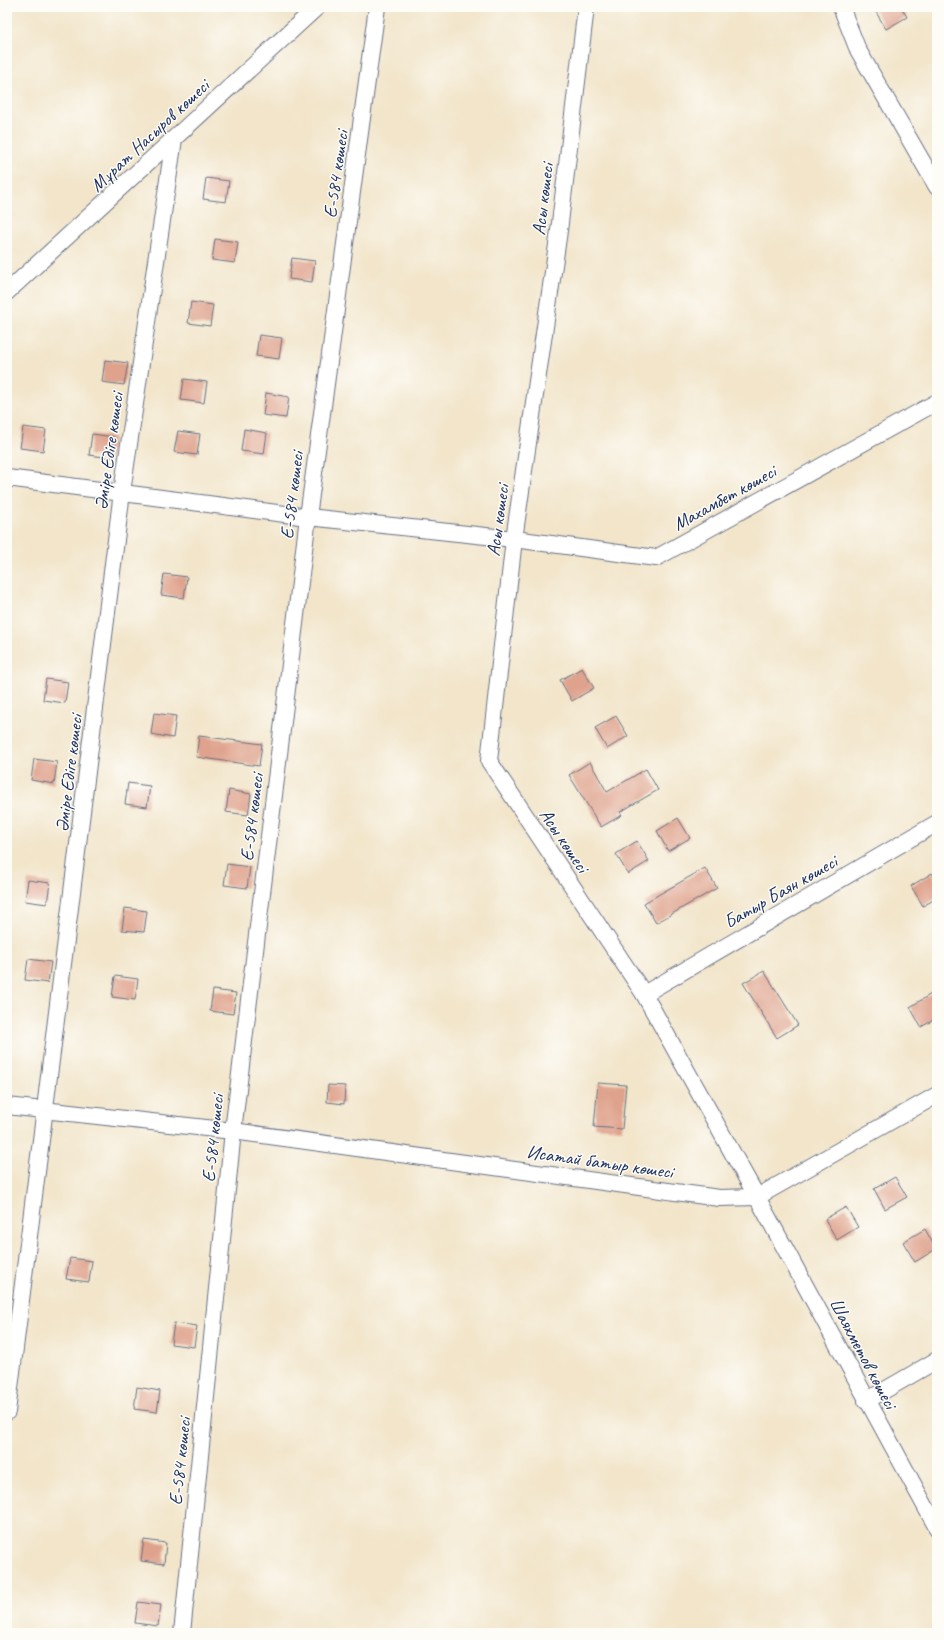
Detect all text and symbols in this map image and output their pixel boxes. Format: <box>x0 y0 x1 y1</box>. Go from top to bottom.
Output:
street label: Мұрат Насыров көшесі <box>85 73 216 197</box>
street label: Е-584 көшесі <box>318 126 354 219</box>
street label: Асы көшесі <box>527 159 560 236</box>
street label: Әміре Едіге көшесі <box>89 389 129 511</box>
street label: Е-584 көшесі <box>275 447 310 540</box>
street label: Махамбет көшесі <box>669 458 782 536</box>
street label: Асы көшесі <box>481 480 515 558</box>
street label: Әміре Едіге көшесі <box>50 711 88 833</box>
street label: Е-584 көшесі <box>235 769 270 862</box>
street label: Асы көшесі <box>534 804 596 879</box>
street label: Батыр Баян көшесі <box>719 848 844 934</box>
street label: Е-584 көшесі <box>196 1091 230 1183</box>
street label: Исатай батыр көшесі <box>525 1140 677 1184</box>
street label: Шаяхметов көшесі <box>824 1294 904 1415</box>
street label: Е-584 көшесі <box>163 1414 197 1506</box>

